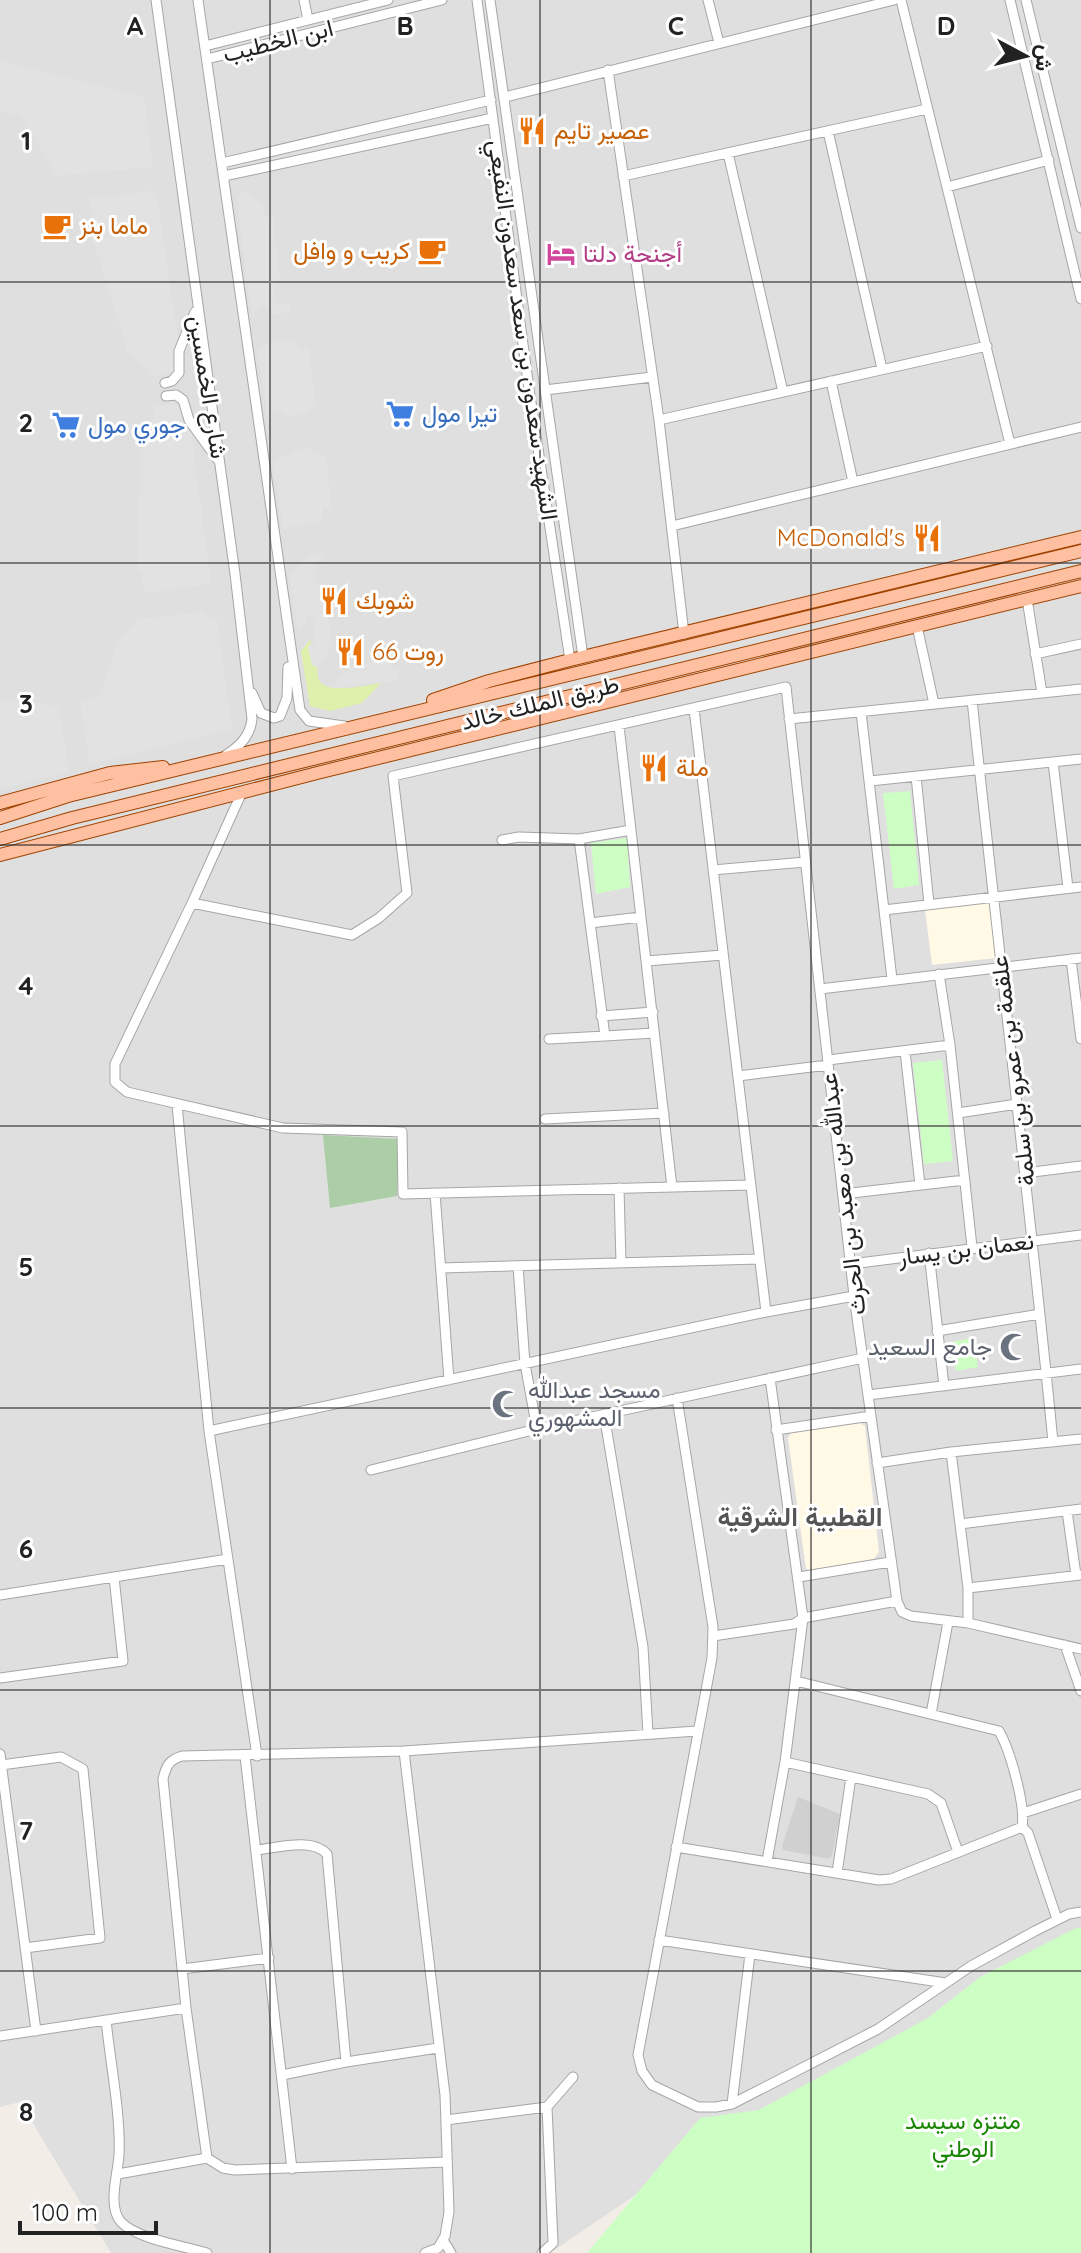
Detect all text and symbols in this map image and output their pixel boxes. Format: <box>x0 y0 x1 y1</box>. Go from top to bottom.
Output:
text: A <box>127 9 144 42</box>
text: B <box>396 9 414 42</box>
text: C <box>668 9 684 42</box>
text: D <box>937 9 955 42</box>
street label: ابن الخطيب <box>220 12 336 68</box>
north arrow <box>985 16 1065 96</box>
text: ش <box>1029 44 1060 73</box>
place label: عصير تايم <box>554 115 649 147</box>
restaurant icon: عصير تايم <box>517 116 547 146</box>
text: 1 <box>21 124 31 157</box>
street label: الشهيد سعدون بن سعد سعدون النفيعي <box>477 138 566 523</box>
place label: ماما بنز <box>78 210 148 241</box>
cafe icon: ماما بنز <box>42 211 72 241</box>
place label: كريب و وافل <box>293 235 410 266</box>
cafe icon: كريب و وافل <box>417 236 447 266</box>
place label: أجنحة دلتا <box>583 238 682 268</box>
hotel icon: أجنحة دلتا <box>546 239 576 269</box>
street label: شارع الخمسين <box>181 313 235 461</box>
place label: تيرا مول <box>422 398 497 429</box>
supermarket icon: تيرا مول <box>385 399 415 429</box>
text: 2 <box>19 406 33 439</box>
place label: جوري مول <box>88 409 185 444</box>
supermarket icon: جوري مول <box>51 410 81 440</box>
place label: McDonald's <box>777 522 905 552</box>
restaurant icon: McDonald's <box>912 523 942 553</box>
place label: شوبك <box>356 585 415 616</box>
restaurant icon: شوبك <box>319 586 349 616</box>
place label: روت 66 <box>372 636 444 667</box>
restaurant icon: روت 66 <box>335 637 365 667</box>
street label: طريق الملك خالد <box>458 668 622 737</box>
text: 3 <box>19 687 33 720</box>
place label: ملة <box>676 752 709 782</box>
restaurant icon: ملة <box>639 753 669 783</box>
street label: علقمة بن عمرو بن سلمة <box>983 954 1042 1188</box>
text: 4 <box>18 969 34 1002</box>
street label: عبدالله بن معبد بن الحرث <box>812 1071 873 1317</box>
street label: نعمان بن يسار <box>895 1225 1036 1272</box>
text: 5 <box>19 1250 33 1283</box>
place label: جامع السعيد <box>868 1331 992 1364</box>
mosque icon: جامع السعيد <box>999 1332 1029 1362</box>
place label: مسجد عبدالله المشهوري <box>528 1374 661 1437</box>
mosque icon: مسجد عبدالله المشهوري <box>491 1389 521 1419</box>
district label: القطبية الشرقية <box>717 1500 883 1533</box>
text: 6 <box>19 1532 33 1565</box>
text: 7 <box>19 1814 33 1847</box>
text: 8 <box>19 2095 33 2128</box>
park label: متنزه سيسد الوطني <box>905 2105 1021 2168</box>
scale bar <box>20 2185 156 2235</box>
text: 100 m <box>32 2197 98 2227</box>

